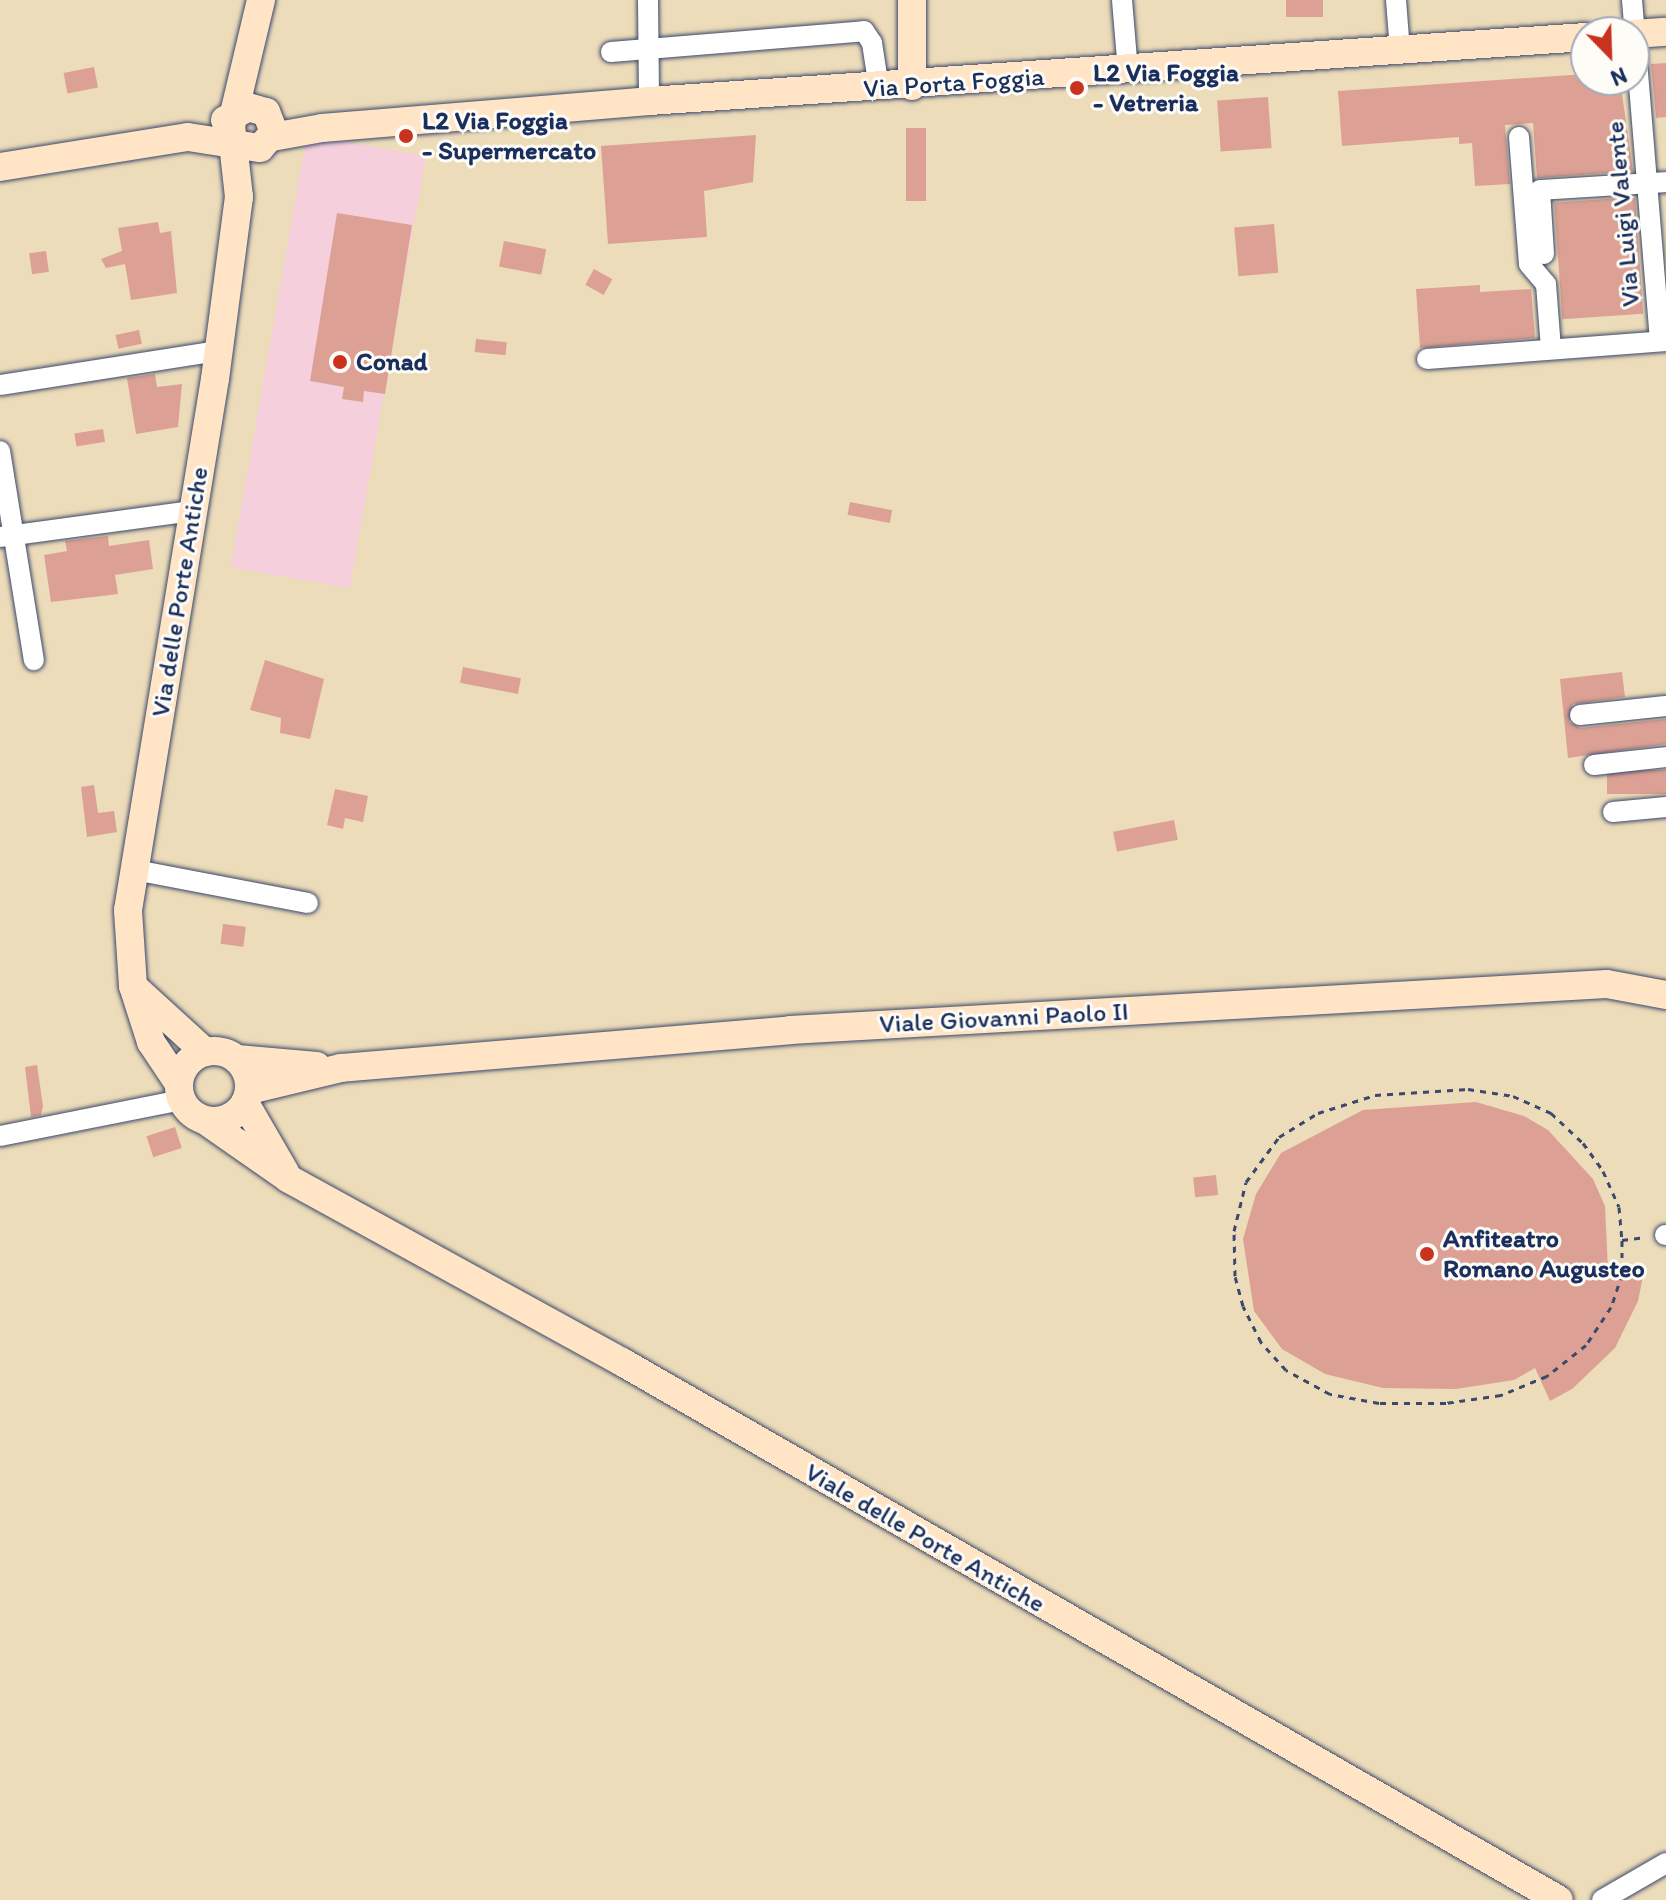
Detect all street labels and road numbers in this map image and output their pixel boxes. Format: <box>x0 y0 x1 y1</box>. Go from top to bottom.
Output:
street label: Via Porta Foggia <box>864 61 1044 105</box>
street label: Via Luigi Valente <box>1599 121 1647 307</box>
street label: Via delle Porte Antiche <box>145 465 215 719</box>
street label: Viale Giovanni Paolo II <box>879 996 1129 1040</box>
street label: Viale delle Porte Antiche <box>799 1457 1051 1619</box>

